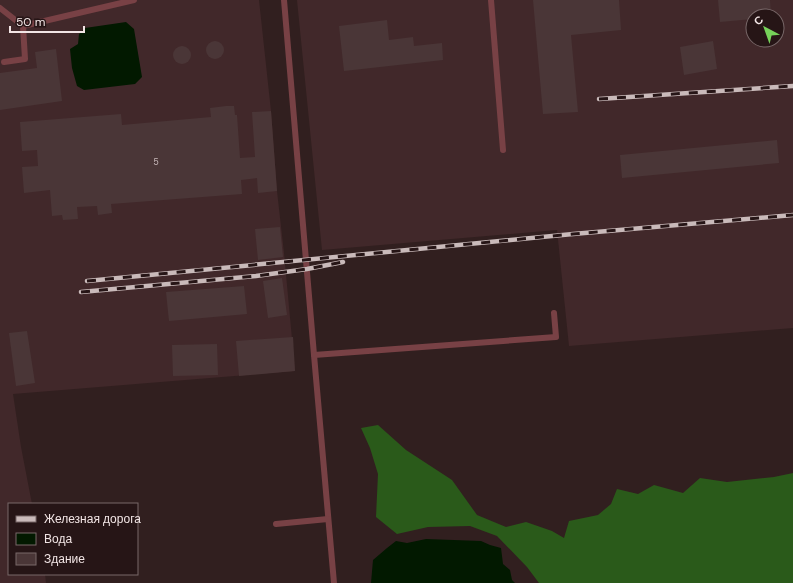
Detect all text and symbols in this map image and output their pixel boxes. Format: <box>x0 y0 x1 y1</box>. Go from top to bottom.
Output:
scale bar <box>10 8 84 34</box>
north arrow <box>745 8 785 48</box>
text: С <box>751 13 766 28</box>
text: 50 m <box>16 14 45 30</box>
house number: 5 <box>153 156 159 168</box>
legend <box>8 503 138 575</box>
text: Железная дорога <box>44 511 141 527</box>
text: Вода <box>44 531 72 547</box>
text: Здание <box>44 551 85 567</box>

